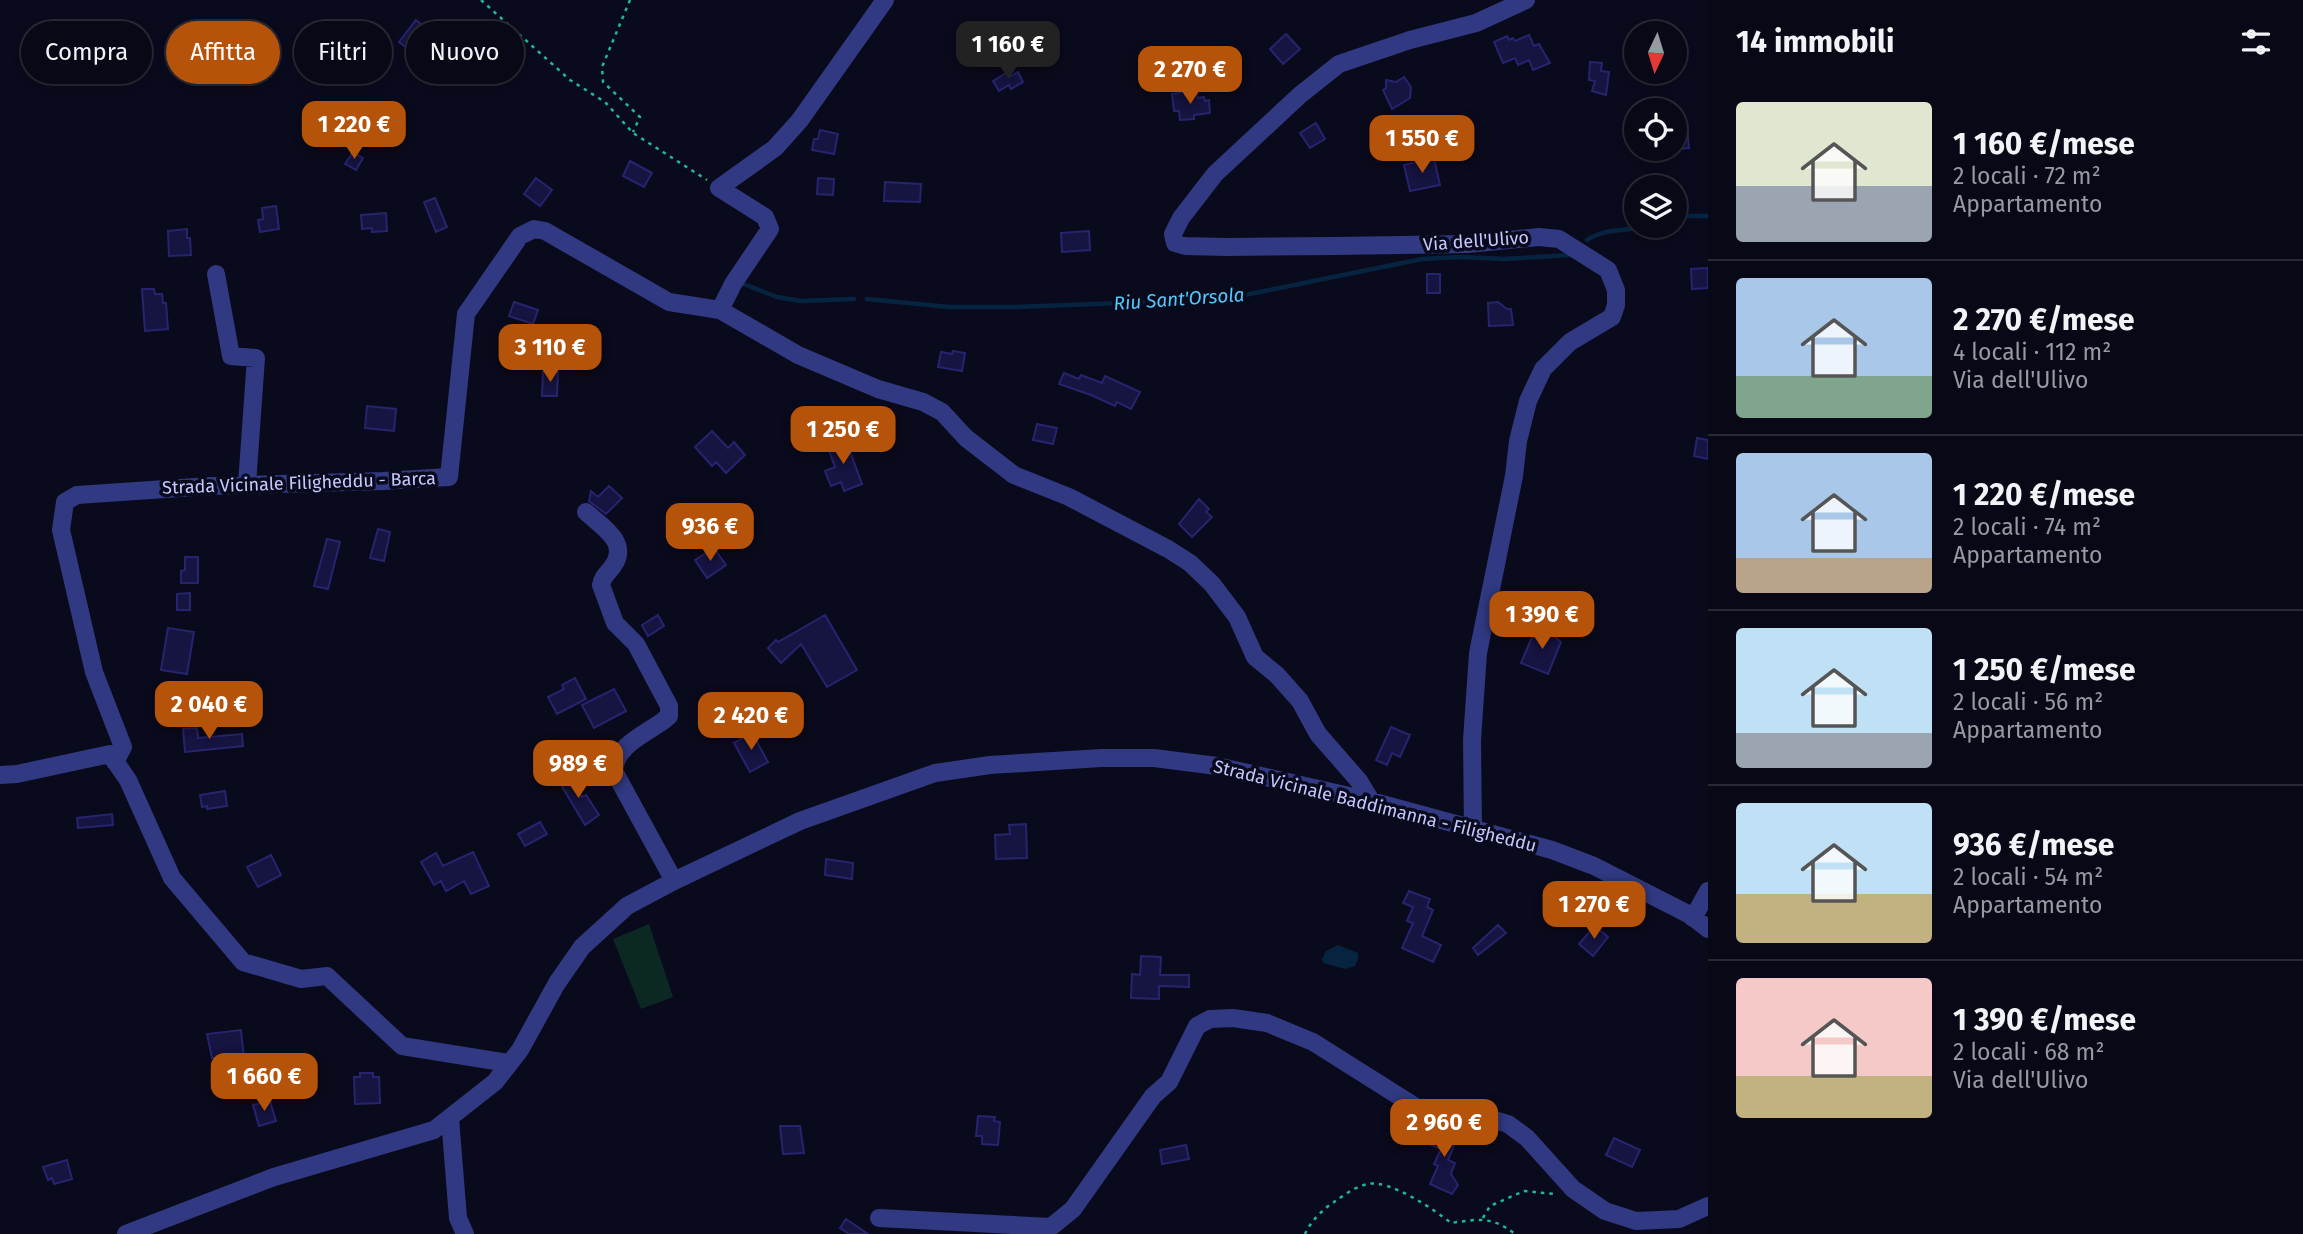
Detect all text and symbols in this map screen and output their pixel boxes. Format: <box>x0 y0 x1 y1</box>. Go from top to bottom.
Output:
chip: Compra <box>21 21 152 84</box>
chip: Affitta <box>166 21 280 84</box>
chip: Filtri <box>294 21 392 84</box>
chip: Nuovo <box>406 21 524 84</box>
north arrow <box>1624 21 1687 84</box>
map controls <box>1624 21 1687 238</box>
pin: 1 160 € <box>943 22 1073 81</box>
icon: filters <box>2237 23 2275 61</box>
text: 14 immobili <box>1736 24 1894 60</box>
text: 1 160 € <box>972 30 1044 58</box>
pin: 2 270 € <box>1125 46 1255 106</box>
text: 2 270 € <box>1154 55 1226 83</box>
button: locate <box>1624 98 1687 161</box>
pin: 1 220 € <box>289 102 419 161</box>
text: 1 220 € <box>318 110 390 138</box>
pin: 1 550 € <box>1357 116 1487 175</box>
text: 1 550 € <box>1385 124 1459 152</box>
text: 1 160 €/mese <box>1953 126 2135 162</box>
icon: home <box>1792 130 1876 214</box>
text: 2 locali · 72 m² <box>1953 162 2101 190</box>
button: layers <box>1624 175 1687 238</box>
text: Appartamento <box>1953 190 2102 218</box>
street label: Via dell'Ulivo <box>1422 226 1530 256</box>
water label: Riu Sant'Orsola <box>1113 283 1245 315</box>
text: 2 270 €/mese <box>1953 302 2135 338</box>
icon: home <box>1792 306 1876 390</box>
pin: 3 110 € <box>485 324 615 384</box>
text: 3 110 € <box>515 333 585 361</box>
text: 4 locali · 112 m² <box>1953 338 2111 366</box>
text: Via dell'Ulivo <box>1953 366 2088 394</box>
pin: 1 250 € <box>778 406 908 466</box>
text: 1 250 € <box>807 415 879 443</box>
street label: Strada Vicinale Filigheddu - Barca <box>162 467 436 499</box>
text: 1 220 €/mese <box>1953 477 2135 513</box>
icon: home <box>1792 481 1876 565</box>
pin: 936 € <box>661 504 759 563</box>
text: 936 € <box>682 512 738 540</box>
text: 2 locali · 74 m² <box>1953 513 2101 541</box>
text: Appartamento <box>1953 541 2102 569</box>
pin: 1 390 € <box>1477 592 1607 651</box>
text: 1 390 € <box>1505 600 1579 628</box>
text: 1 250 €/mese <box>1953 652 2136 688</box>
icon: home <box>1792 656 1876 740</box>
pin: 2 040 € <box>144 682 274 741</box>
text: 2 locali · 56 m² <box>1953 688 2103 716</box>
text: 2 040 € <box>171 690 247 718</box>
pin: 2 420 € <box>686 692 816 752</box>
text: 2 420 € <box>714 701 788 729</box>
text: Appartamento <box>1953 716 2102 744</box>
pin: 989 € <box>529 740 627 800</box>
text: 989 € <box>549 749 607 777</box>
street label: Strada Vicinale Baddimanna - Filigheddu <box>1211 755 1539 857</box>
text: 936 €/mese <box>1953 827 2114 863</box>
icon: home <box>1792 831 1876 915</box>
text: 2 locali · 54 m² <box>1953 863 2103 891</box>
pin: 1 270 € <box>1529 881 1659 941</box>
text: 1 270 € <box>1559 890 1629 918</box>
text: Appartamento <box>1953 891 2102 919</box>
text: 1 390 €/mese <box>1953 1002 2136 1038</box>
icon: home <box>1792 1006 1876 1090</box>
text: 2 locali · 68 m² <box>1953 1038 2104 1066</box>
pin: 1 660 € <box>199 1054 329 1113</box>
text: 1 660 € <box>227 1062 301 1090</box>
text: Via dell'Ulivo <box>1953 1066 2088 1094</box>
pin: 2 960 € <box>1379 1100 1509 1159</box>
text: 2 960 € <box>1406 1108 1482 1136</box>

